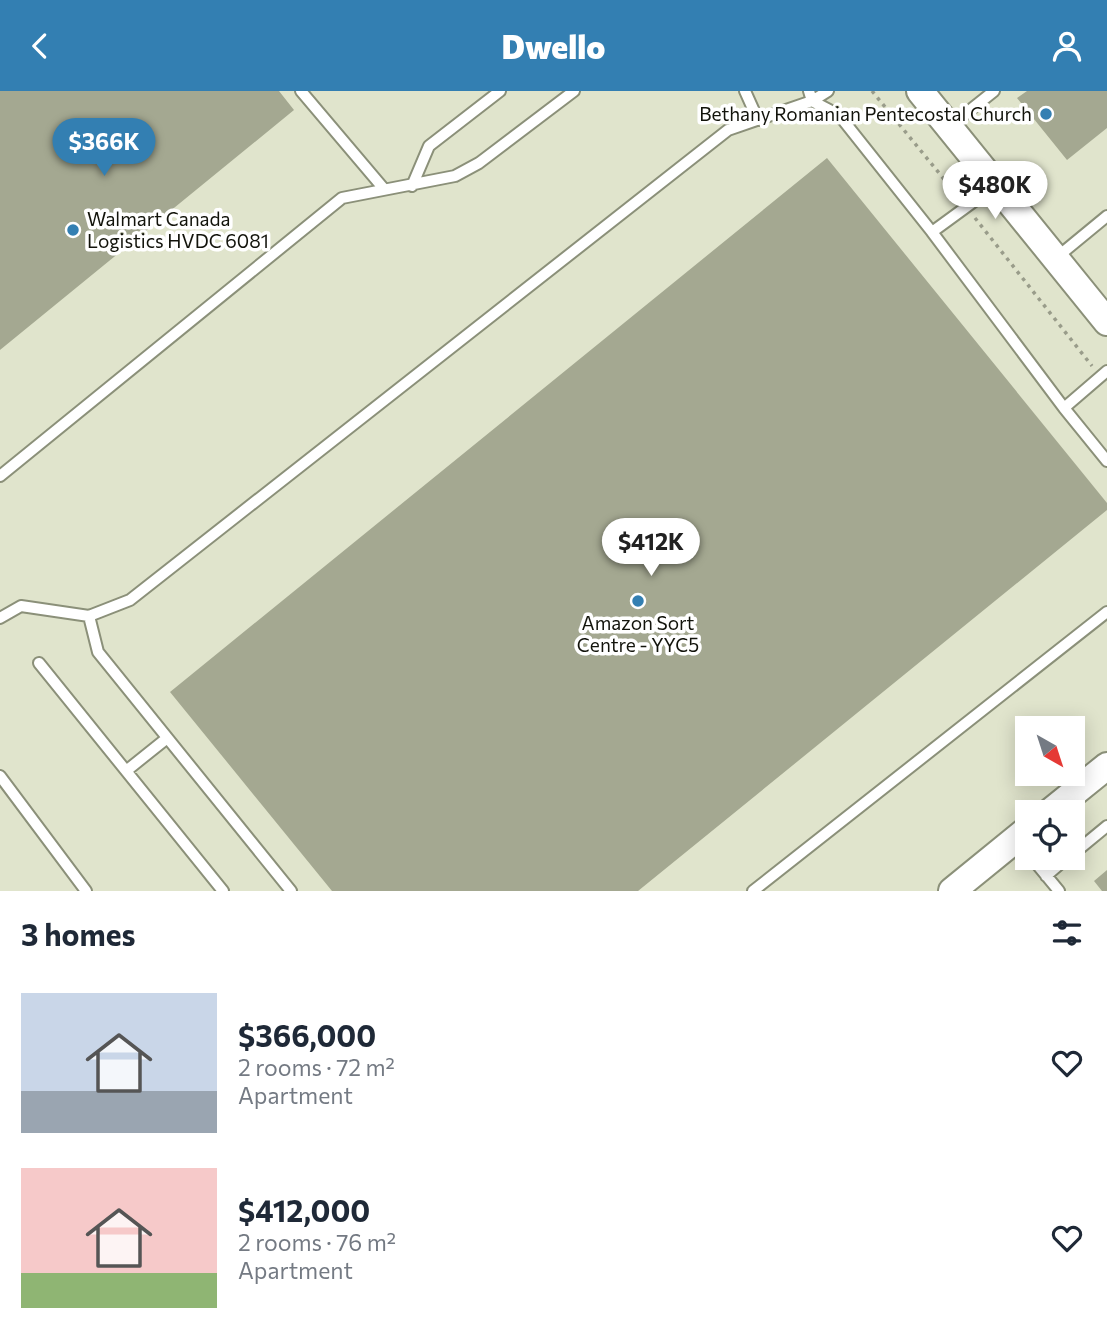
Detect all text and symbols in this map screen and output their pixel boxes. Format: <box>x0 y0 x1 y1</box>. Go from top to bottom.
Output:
text: Dwello <box>502 26 605 66</box>
icon: back <box>21 27 59 65</box>
icon: person <box>1048 27 1086 65</box>
place label: Bethany Romanian Pentecostal Church <box>699 102 1032 125</box>
marker: Bethany Romanian Pentecostal Church <box>1038 106 1054 122</box>
pin: $366K <box>55 119 153 178</box>
text: $366K <box>68 127 140 155</box>
pin: $480K <box>946 162 1044 221</box>
text: $480K <box>959 170 1031 198</box>
place label: Walmart Canada Logistics HVDC 6081 <box>87 207 269 252</box>
marker: Walmart Canada Logistics HVDC 6081 <box>65 222 81 238</box>
pin: $412K <box>602 519 700 578</box>
text: $412K <box>618 527 684 555</box>
marker: Amazon Sort Centre - YYC5 <box>630 593 646 609</box>
place label: Amazon Sort Centre - YYC5 <box>577 611 699 656</box>
north arrow <box>1015 716 1085 786</box>
map controls <box>1015 716 1085 870</box>
button: locate <box>1015 800 1085 870</box>
icon: filters <box>1048 914 1086 952</box>
text: 3 homes <box>21 915 135 952</box>
text: $366,000 <box>238 1016 376 1053</box>
icon: home <box>77 1021 161 1105</box>
icon: heart <box>1048 1044 1086 1082</box>
text: 2 rooms · 72 m² <box>238 1053 395 1081</box>
text: Apartment <box>238 1081 353 1109</box>
text: $412,000 <box>238 1191 370 1228</box>
icon: home <box>77 1196 161 1280</box>
icon: heart <box>1048 1219 1086 1257</box>
text: 2 rooms · 76 m² <box>238 1228 396 1256</box>
text: Apartment <box>238 1256 353 1284</box>

